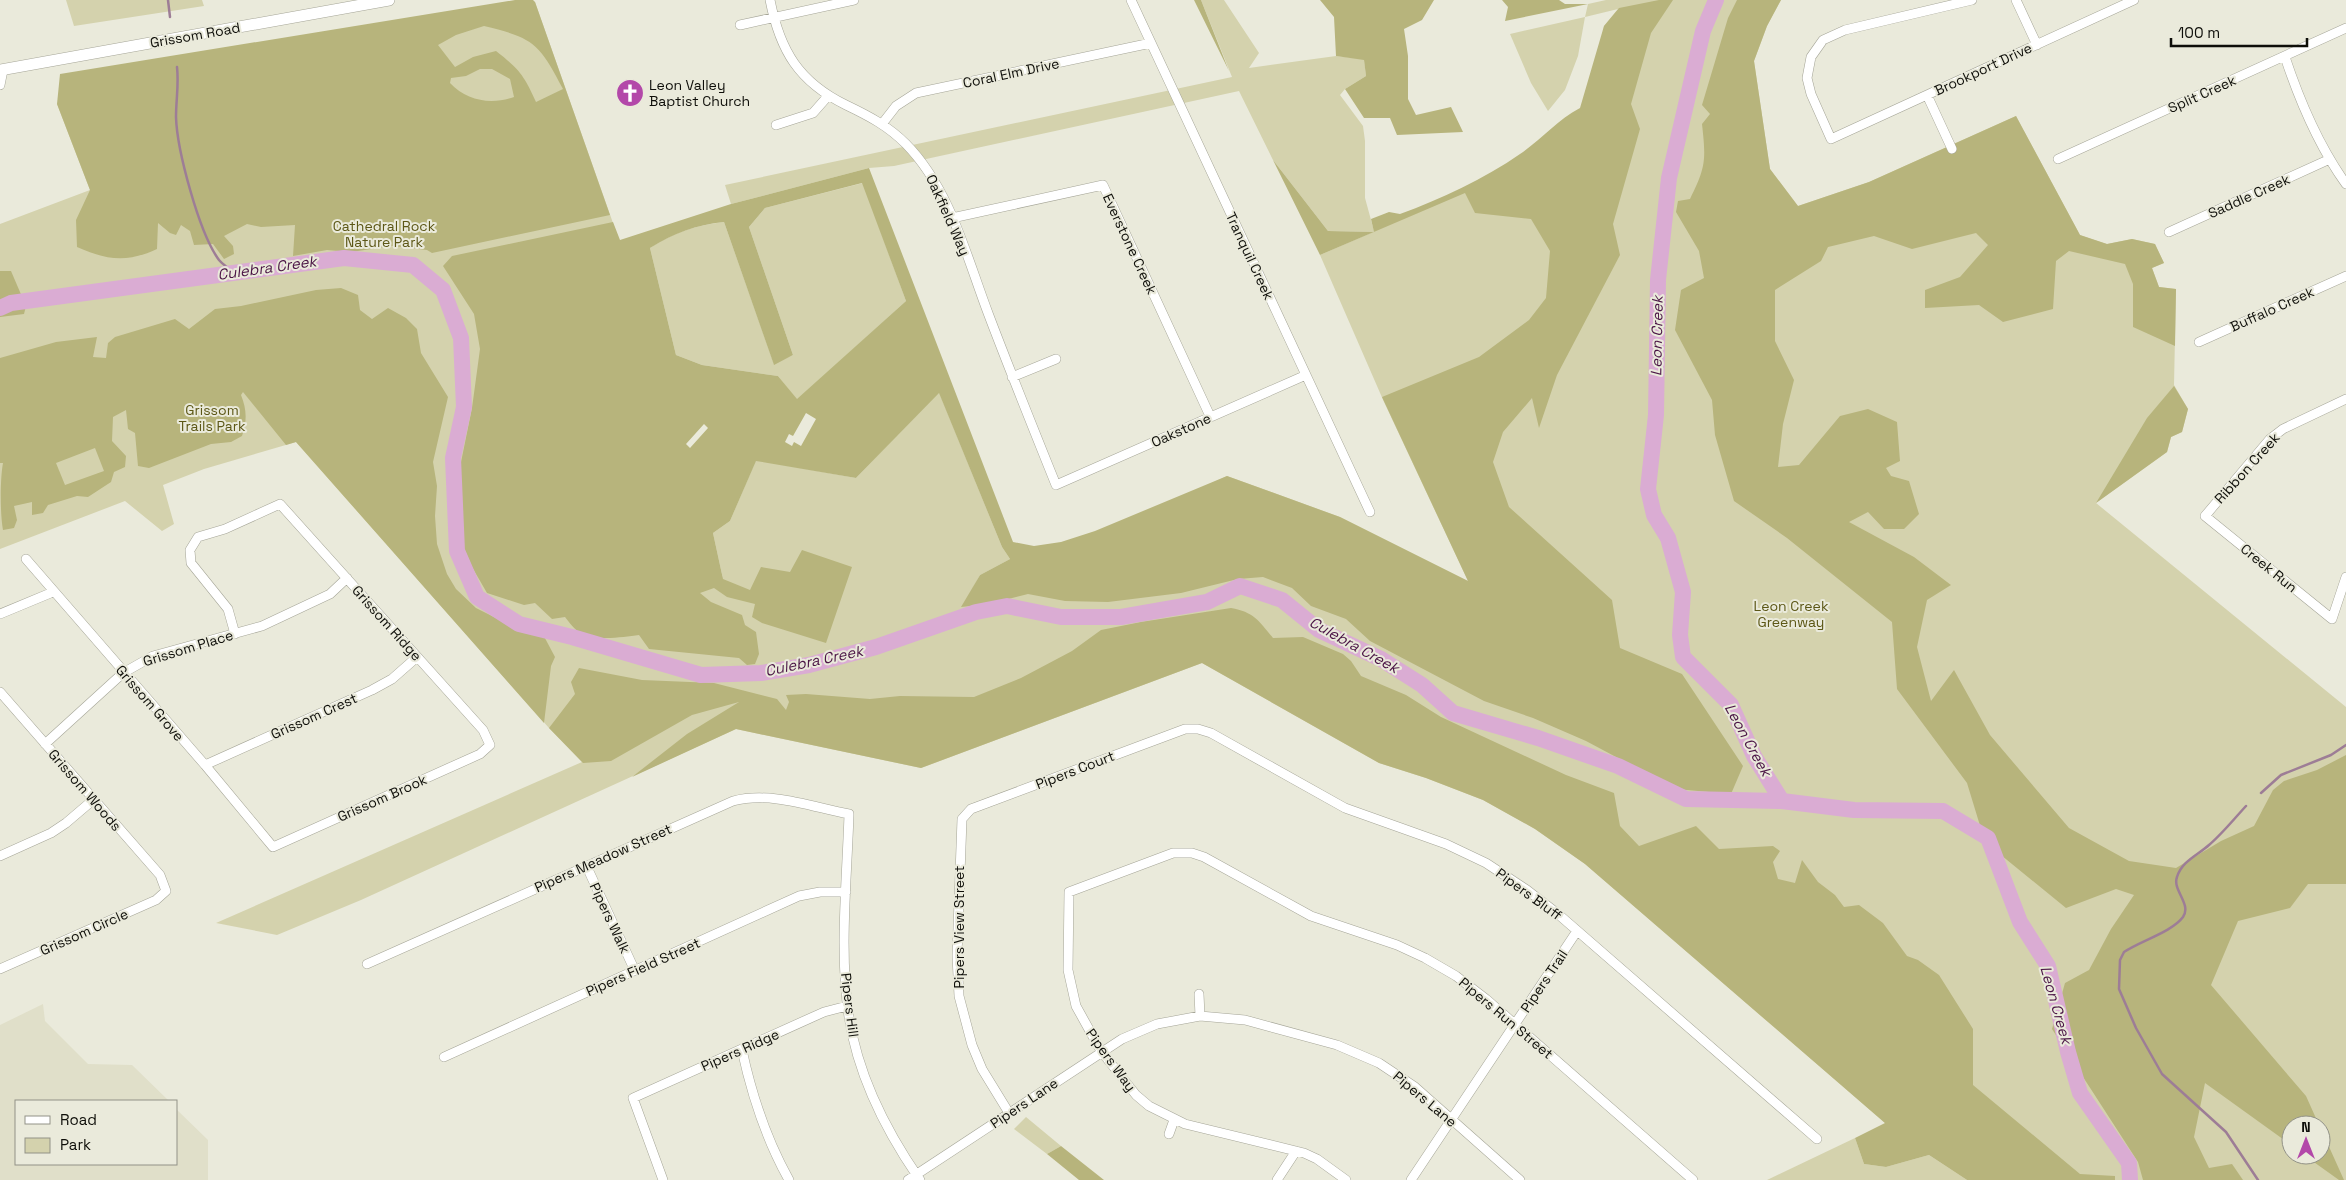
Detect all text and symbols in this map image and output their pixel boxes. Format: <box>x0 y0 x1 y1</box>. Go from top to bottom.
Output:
scale bar <box>2171 15 2307 47</box>
street label: Grissom Road <box>148 18 242 52</box>
text: 100 m <box>2178 23 2220 42</box>
street label: Brookport Drive <box>1931 39 2035 99</box>
street label: Coral Elm Drive <box>961 54 1061 92</box>
street label: Split Creek <box>2165 71 2239 117</box>
place label: Leon Valley Baptist Church <box>649 76 750 110</box>
church icon: Leon Valley Baptist Church <box>615 78 645 108</box>
street label: Saddle Creek <box>2205 170 2293 222</box>
street label: Oakfield Way <box>922 172 974 258</box>
street label: Everstone Creek <box>1099 191 1161 298</box>
street label: Tranquil Creek <box>1222 209 1278 303</box>
park label: Cathedral Rock Nature Park <box>333 217 436 251</box>
water label: Culebra Creek <box>216 251 320 284</box>
street label: Buffalo Creek <box>2227 282 2317 336</box>
water label: Leon Creek <box>1646 294 1667 376</box>
park label: Grissom Trails Park <box>178 401 246 435</box>
street label: Oakstone <box>1148 409 1214 451</box>
street label: Ribbon Creek <box>2210 428 2284 507</box>
street label: Creek Run <box>2237 540 2301 596</box>
street label: Grissom Ridge <box>348 581 426 665</box>
park label: Leon Creek Greenway <box>1754 597 1829 631</box>
water label: Culebra Creek <box>1306 612 1404 678</box>
street label: Grissom Place <box>141 626 235 670</box>
water label: Culebra Creek <box>763 640 867 680</box>
street label: Grissom Grove <box>112 661 188 745</box>
street label: Grissom Crest <box>268 689 360 743</box>
water label: Leon Creek <box>1721 700 1777 781</box>
street label: Grissom Woods <box>45 745 125 835</box>
street label: Pipers Court <box>1033 747 1117 793</box>
street label: Grissom Brook <box>334 770 430 826</box>
street label: Pipers Meadow Street <box>531 820 675 896</box>
street label: Pipers Bluff <box>1492 864 1566 924</box>
street label: Pipers View Street <box>950 866 968 988</box>
street label: Pipers Walk <box>586 880 634 957</box>
street label: Grissom Circle <box>37 905 131 959</box>
street label: Pipers Field Street <box>583 934 703 1000</box>
street label: Pipers Trail <box>1516 946 1572 1016</box>
water label: Leon Creek <box>2036 964 2077 1048</box>
street label: Pipers Hill <box>837 972 863 1038</box>
street label: Pipers Run Street <box>1455 973 1557 1063</box>
street label: Pipers Ridge <box>698 1025 782 1075</box>
street label: Pipers Way <box>1082 1025 1140 1095</box>
street label: Pipers Lane <box>1389 1067 1461 1131</box>
street label: Pipers Lane <box>987 1074 1061 1132</box>
legend <box>15 1100 178 1165</box>
text: Road <box>60 1110 97 1129</box>
north arrow <box>2281 1115 2331 1165</box>
text: N <box>2301 1118 2311 1136</box>
text: Park <box>60 1135 91 1154</box>

